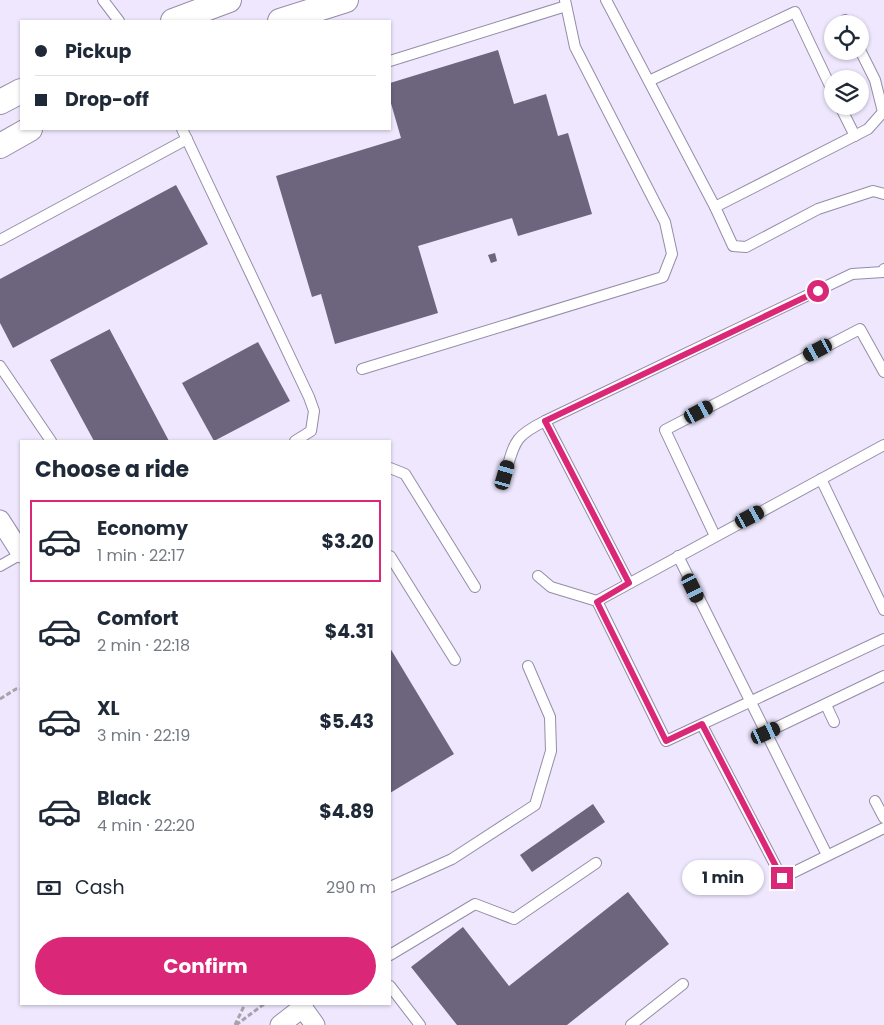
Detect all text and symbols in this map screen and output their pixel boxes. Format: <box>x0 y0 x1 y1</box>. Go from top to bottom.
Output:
map controls <box>824 15 869 115</box>
button: locate <box>824 15 869 60</box>
text: Pickup <box>65 38 131 65</box>
button: layers <box>824 70 869 115</box>
text: Drop-off <box>65 86 149 113</box>
route start <box>807 280 829 302</box>
car <box>801 336 834 364</box>
car <box>682 398 715 426</box>
text: Choose a ride <box>35 454 189 485</box>
car <box>493 459 516 491</box>
car <box>733 503 766 531</box>
text: Economy <box>97 515 188 542</box>
icon: car <box>37 519 82 564</box>
text: $3.20 <box>321 528 374 555</box>
text: 1 min · 22:17 <box>97 544 185 567</box>
car <box>679 571 706 605</box>
text: Comfort <box>97 605 179 632</box>
icon: car <box>37 609 82 654</box>
text: $4.31 <box>325 618 374 645</box>
text: 2 min · 22:18 <box>97 634 190 657</box>
text: XL <box>97 695 120 722</box>
icon: car <box>37 699 82 744</box>
text: $5.43 <box>319 708 374 735</box>
car <box>749 720 782 746</box>
text: 3 min · 22:19 <box>97 724 190 747</box>
text: Black <box>97 785 151 812</box>
icon: car <box>37 789 82 834</box>
text: $4.89 <box>319 798 374 825</box>
text: 4 min · 22:20 <box>97 814 195 837</box>
callout: 1 min <box>682 860 764 896</box>
text: 1 min <box>702 866 744 889</box>
route end <box>771 867 793 889</box>
icon: cash <box>35 874 63 902</box>
text: Cash <box>75 874 125 901</box>
text: 290 m <box>326 876 376 899</box>
button: Confirm <box>35 937 376 995</box>

